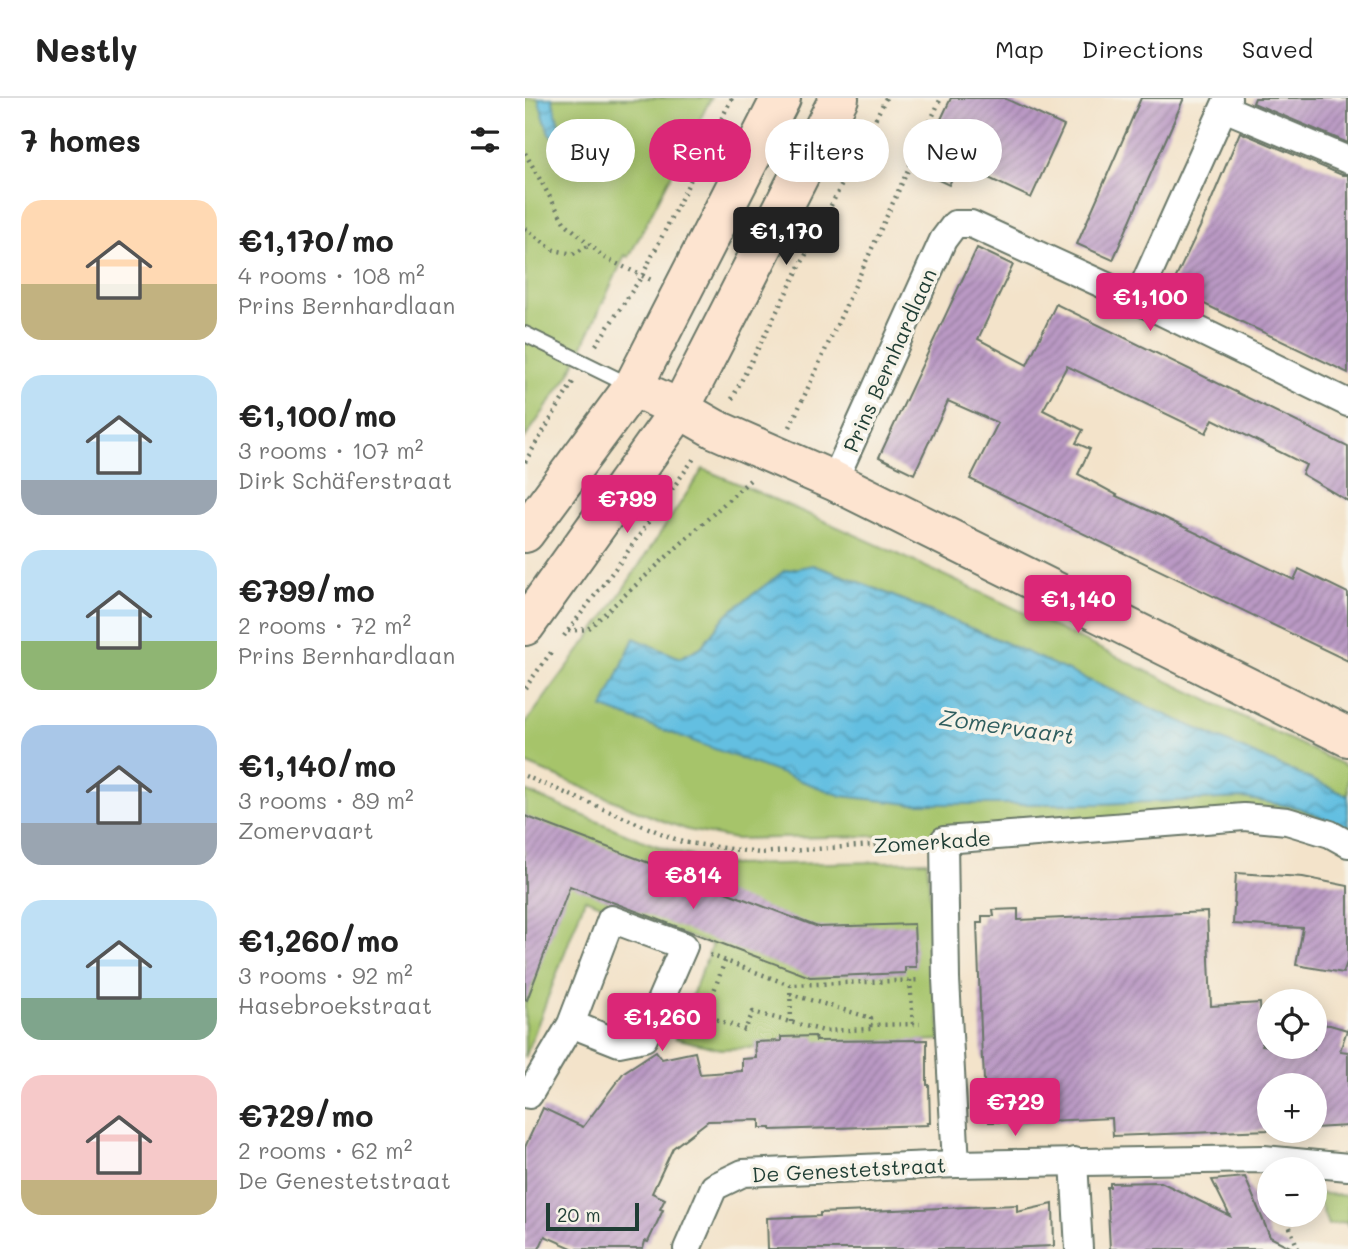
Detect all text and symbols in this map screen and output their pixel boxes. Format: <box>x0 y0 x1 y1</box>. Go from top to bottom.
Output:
text: Nestly <box>35 27 138 70</box>
text: Map <box>995 33 1044 64</box>
text: Directions <box>1082 33 1204 64</box>
text: Saved <box>1242 33 1313 64</box>
chip: Buy <box>546 119 635 182</box>
chip: Rent <box>649 119 751 182</box>
chip: Filters <box>765 119 889 182</box>
chip: New <box>903 119 1002 182</box>
text: 7 homes <box>21 120 141 160</box>
icon: filters <box>466 121 504 159</box>
pin: €1,170 <box>729 208 843 267</box>
text: €1,170 <box>749 215 823 245</box>
text: €1,170/mo <box>238 220 394 260</box>
icon: home <box>77 228 161 312</box>
text: 4 rooms · 108 m² <box>238 260 425 290</box>
street label: Prins Bernhardlaan <box>836 264 942 456</box>
pin: €1,100 <box>1093 274 1207 333</box>
text: €1,100 <box>1112 281 1188 311</box>
text: Prins Bernhardlaan <box>238 290 455 320</box>
text: €1,100/mo <box>238 395 396 435</box>
icon: home <box>77 403 161 487</box>
text: 3 rooms · 107 m² <box>238 435 424 465</box>
text: Dirk Schäferstraat <box>238 465 452 495</box>
pin: €799 <box>586 476 668 535</box>
text: €799 <box>597 483 657 513</box>
text: €799/mo <box>238 570 375 610</box>
pin: €1,140 <box>1021 575 1135 635</box>
icon: home <box>77 578 161 662</box>
text: €1,140 <box>1040 583 1116 613</box>
text: 2 rooms · 72 m² <box>238 610 411 640</box>
text: Prins Bernhardlaan <box>238 640 455 670</box>
water label: Zomervaart <box>938 702 1076 750</box>
text: €1,140/mo <box>238 745 396 785</box>
icon: home <box>77 753 161 837</box>
text: 3 rooms · 89 m² <box>238 785 414 815</box>
text: Zomervaart <box>238 815 374 845</box>
street label: Zomerkade <box>872 823 992 859</box>
pin: €814 <box>652 852 734 911</box>
text: €814 <box>664 859 722 889</box>
text: €1,260/mo <box>238 920 399 960</box>
icon: home <box>77 928 161 1012</box>
text: 3 rooms · 92 m² <box>238 960 413 990</box>
map controls <box>1257 989 1327 1227</box>
button: locate <box>1257 989 1327 1059</box>
text: Hasebroekstraat <box>238 990 432 1020</box>
pin: €1,260 <box>605 993 719 1053</box>
text: €1,260 <box>623 1001 701 1031</box>
button: + <box>1257 1073 1327 1143</box>
pin: €729 <box>974 1079 1056 1138</box>
text: €729 <box>986 1086 1044 1116</box>
text: €729/mo <box>238 1095 373 1135</box>
icon: home <box>77 1103 161 1187</box>
text: 2 rooms · 62 m² <box>238 1135 412 1165</box>
street label: De Genestetstraat <box>751 1150 947 1188</box>
button: − <box>1257 1157 1327 1227</box>
text: De Genestetstraat <box>238 1165 451 1195</box>
scale bar <box>546 1200 639 1232</box>
text: 20 m <box>557 1202 601 1227</box>

